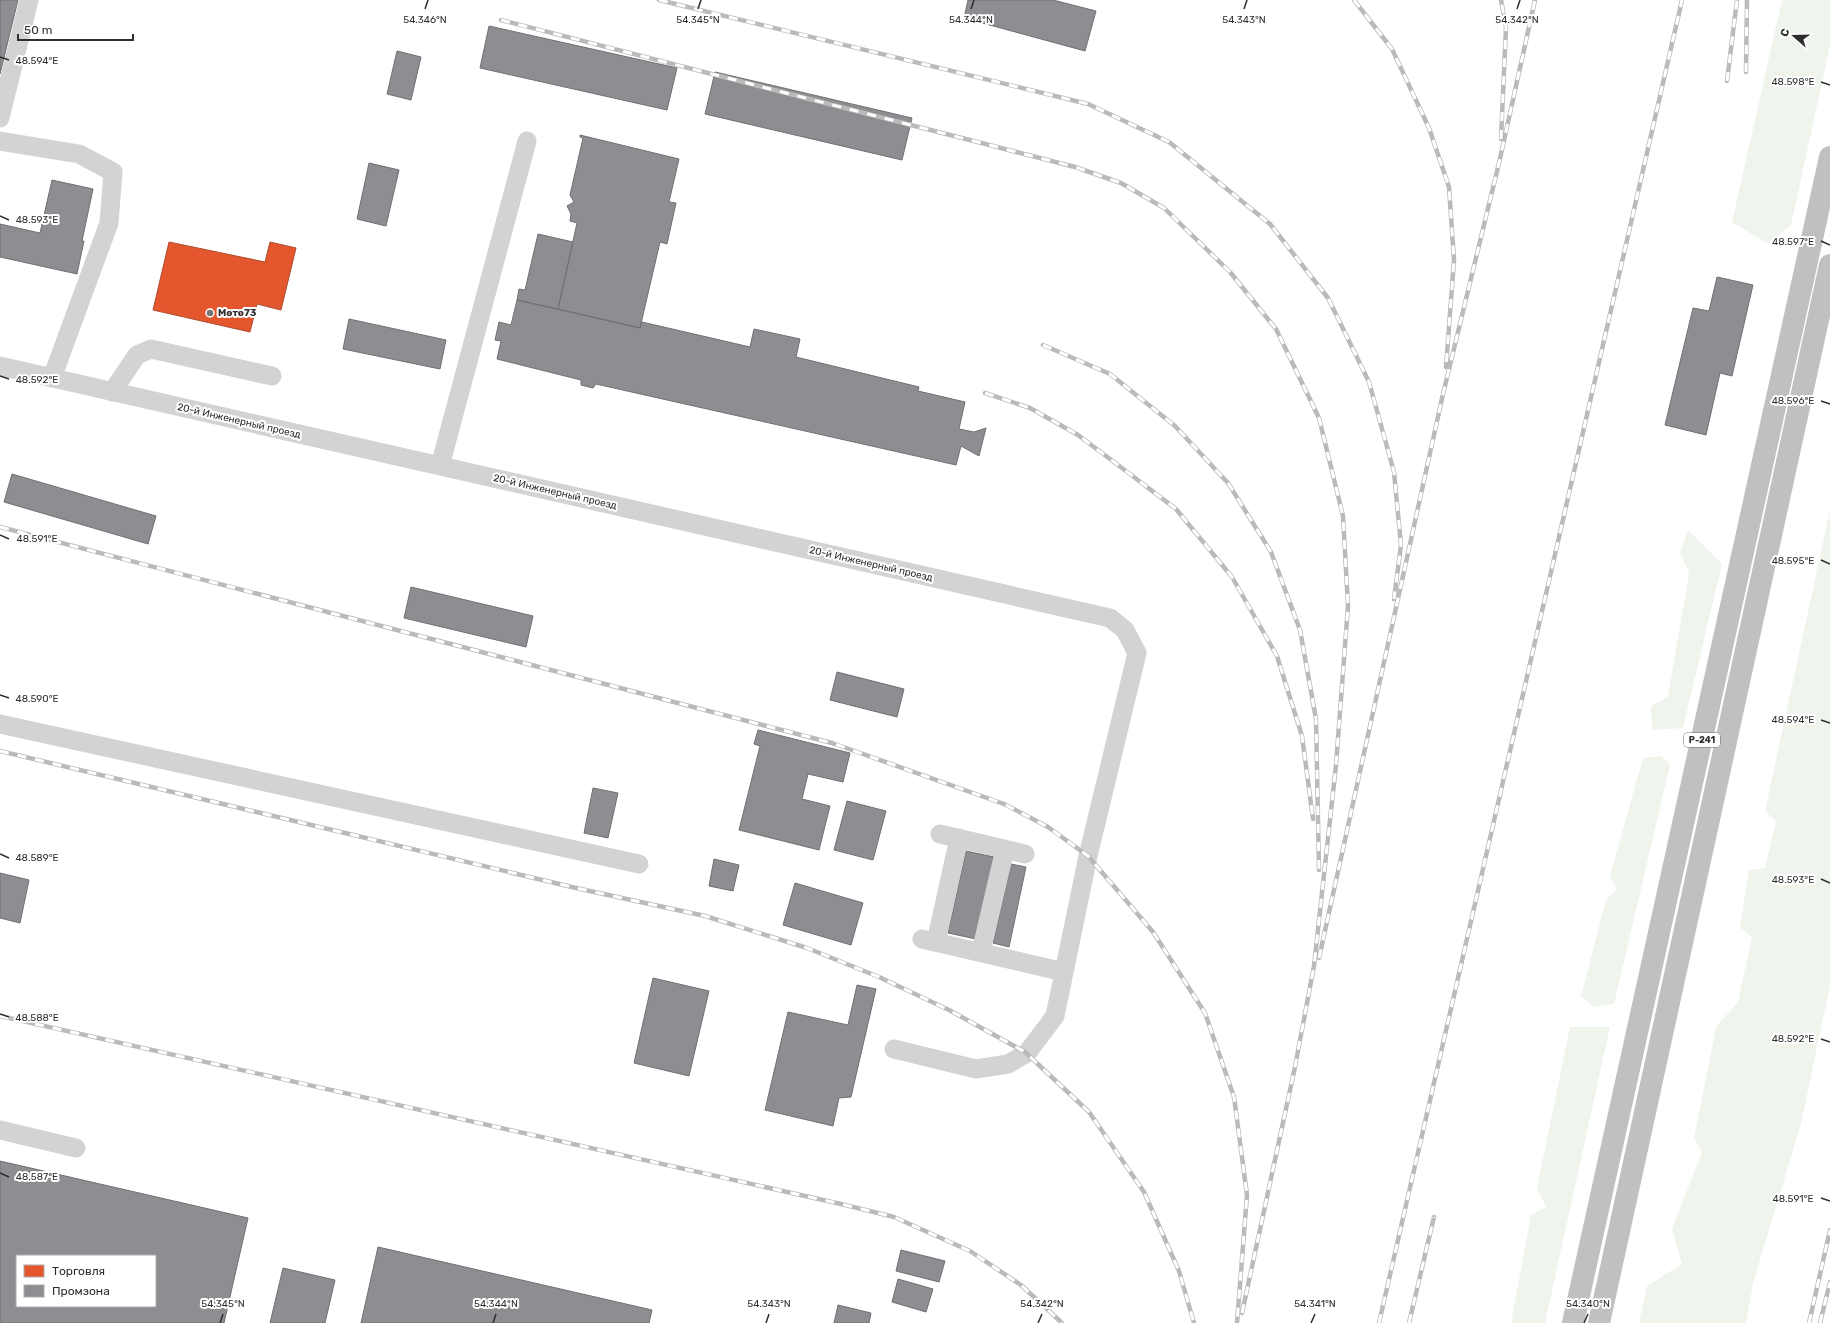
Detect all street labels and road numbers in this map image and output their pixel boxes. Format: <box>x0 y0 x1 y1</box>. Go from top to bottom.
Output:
street label: 20-й Инженерный проезд <box>176 401 302 441</box>
street label: 20-й Инженерный проезд <box>492 472 618 512</box>
street label: 20-й Инженерный проезд <box>808 544 934 584</box>
road number: Р-241 <box>1684 733 1720 747</box>

